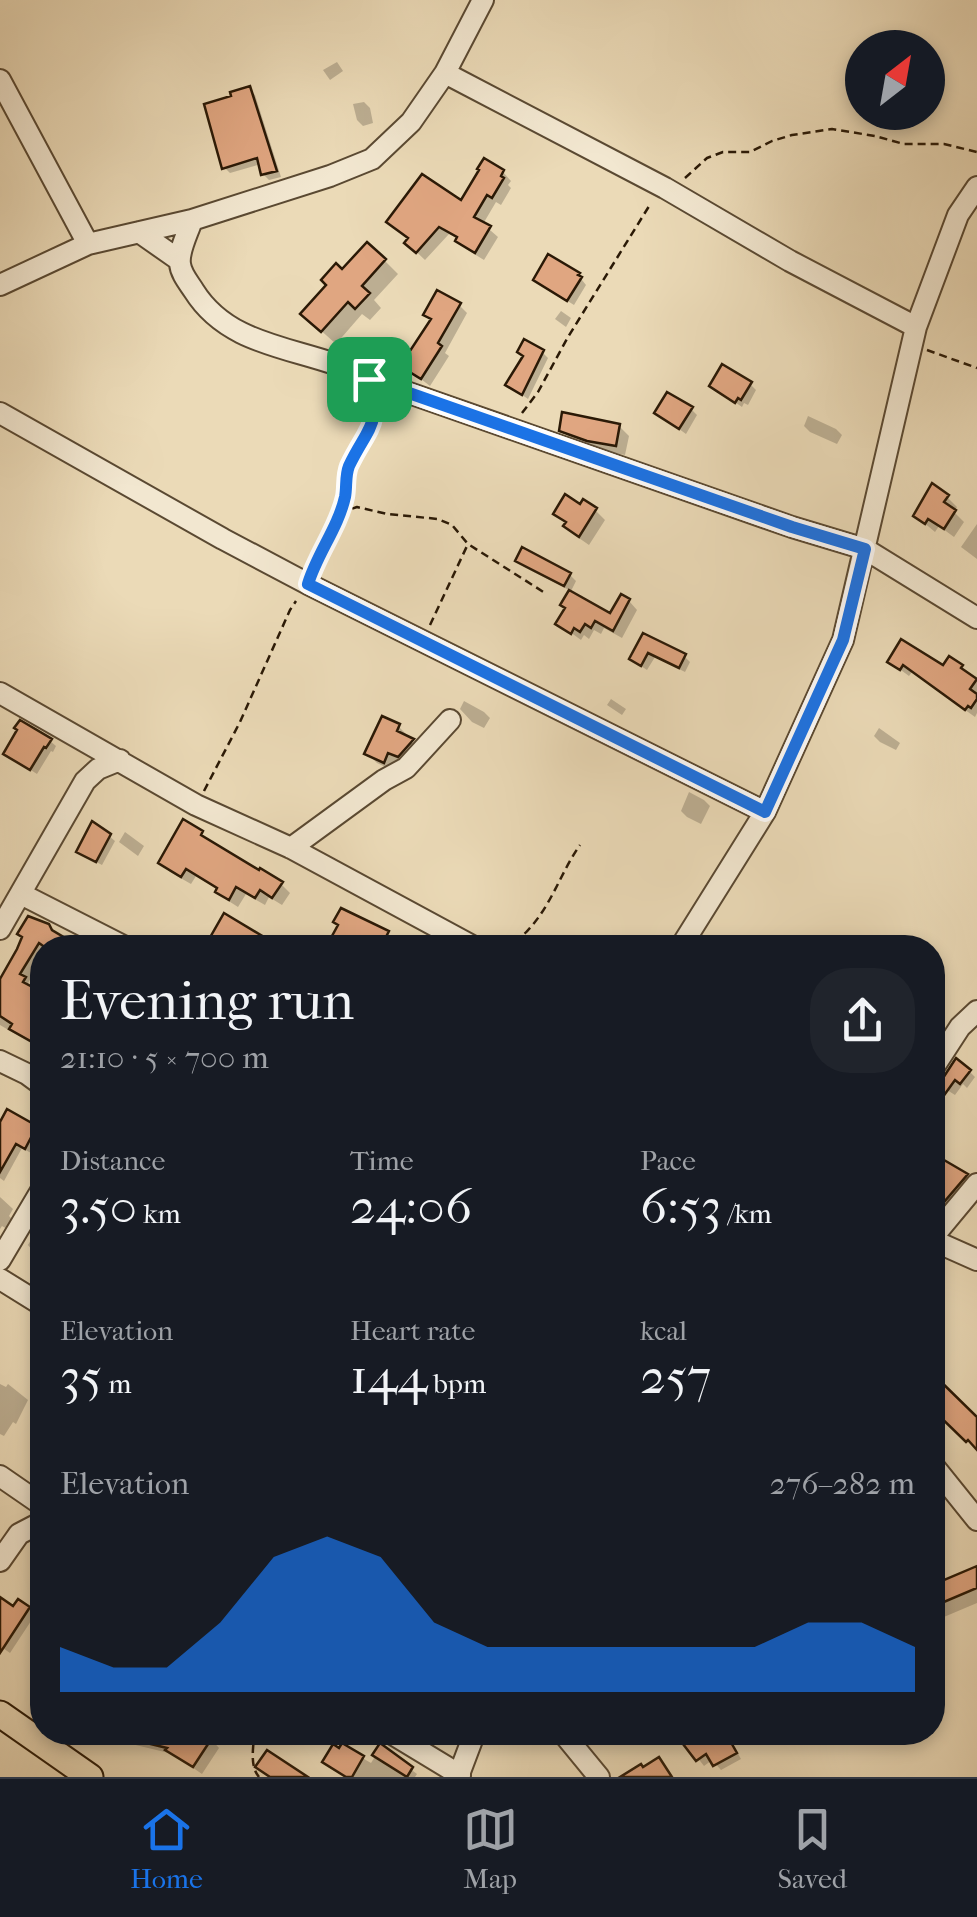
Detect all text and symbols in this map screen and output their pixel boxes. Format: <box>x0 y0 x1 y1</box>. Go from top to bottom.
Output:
north arrow <box>845 30 945 130</box>
map controls <box>845 30 945 130</box>
pin <box>327 337 412 422</box>
icon: arrive <box>342 352 397 407</box>
button: share <box>810 968 915 1073</box>
text: Evening run <box>60 969 354 1033</box>
text: 21:10 · 5 × 700 m <box>60 1039 269 1076</box>
text: Distance <box>60 1144 165 1177</box>
text: Time <box>350 1144 414 1177</box>
text: Pace <box>640 1144 696 1177</box>
text: 3.50 <box>60 1177 137 1236</box>
text: 24:06 <box>350 1177 472 1236</box>
text: 6:53 <box>640 1177 721 1236</box>
text: km <box>137 1197 181 1230</box>
text: /km <box>721 1197 772 1230</box>
text: Elevation <box>60 1314 173 1347</box>
text: Heart rate <box>350 1314 475 1347</box>
text: kcal <box>640 1314 687 1347</box>
text: 35 <box>60 1347 102 1406</box>
text: 144 <box>350 1347 427 1406</box>
text: 257 <box>640 1347 711 1406</box>
text: m <box>102 1367 131 1400</box>
text: bpm <box>427 1367 486 1400</box>
text: Elevation <box>60 1465 189 1502</box>
text: 276–282 m <box>769 1465 915 1502</box>
tab: Home <box>130 1802 203 1895</box>
tab: Map <box>463 1802 518 1895</box>
tab: Saved <box>778 1802 847 1895</box>

